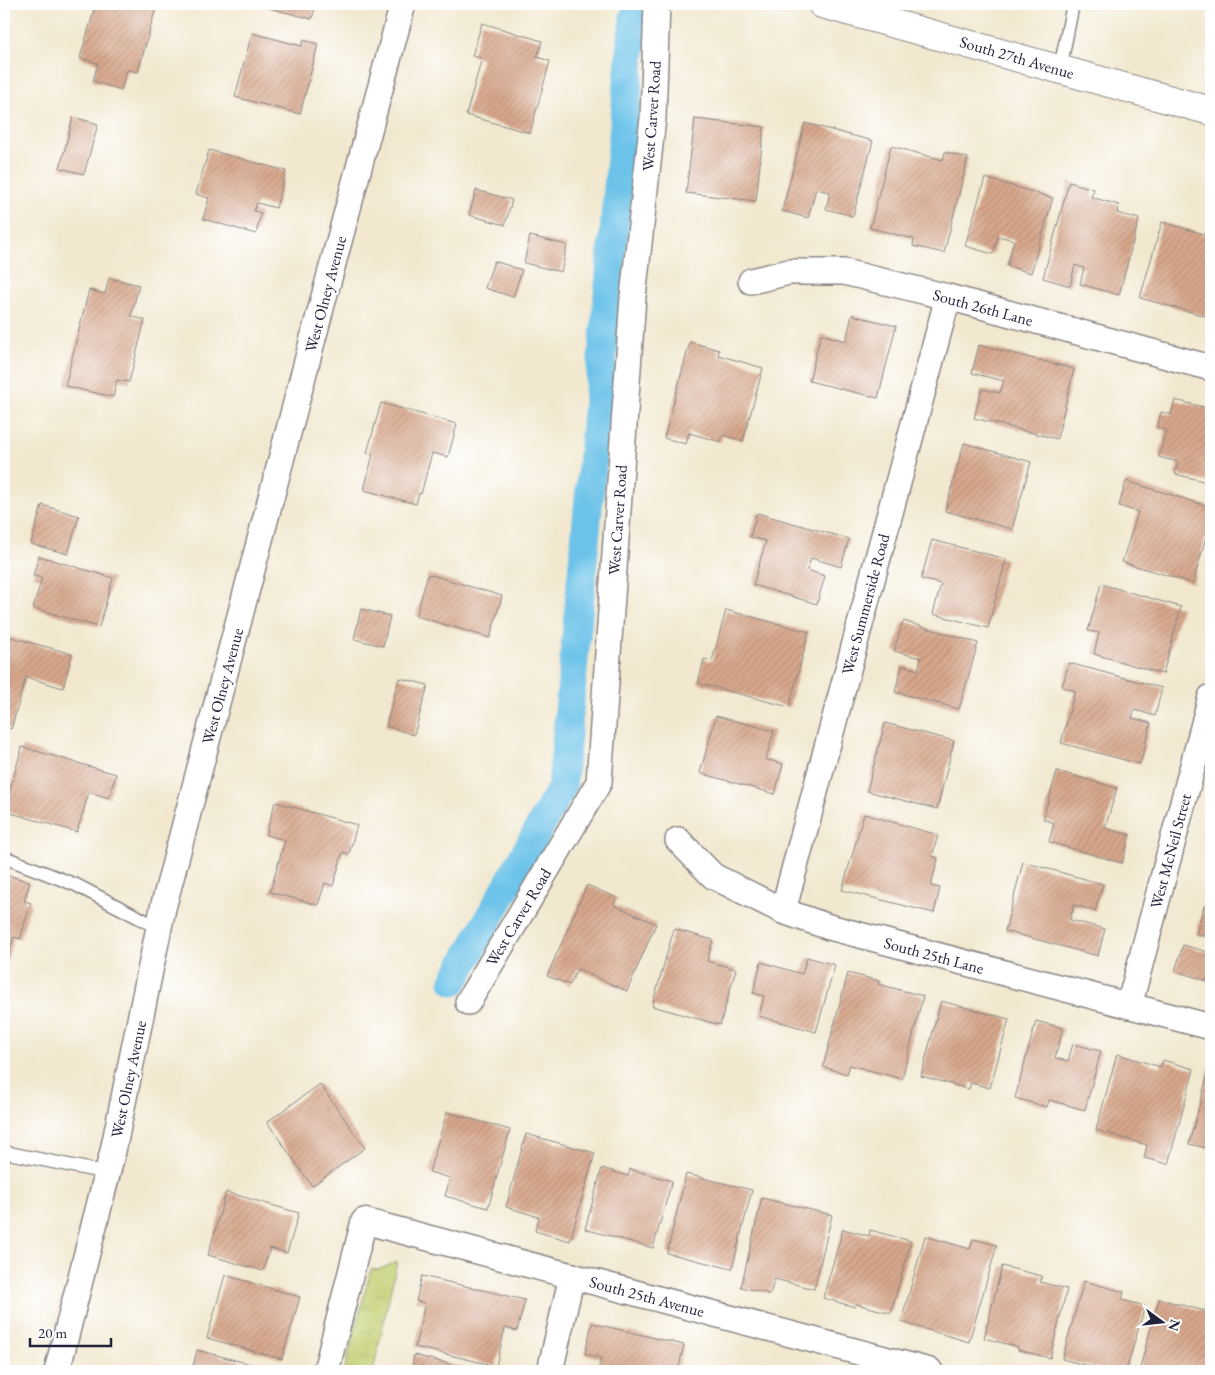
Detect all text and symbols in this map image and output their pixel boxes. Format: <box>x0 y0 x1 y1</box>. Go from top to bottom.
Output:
street label: South 27th Avenue <box>957 31 1076 84</box>
street label: West Carver Road <box>637 59 666 172</box>
street label: West Olney Avenue <box>300 234 351 355</box>
street label: South 26th Lane <box>931 284 1035 331</box>
street label: West Carver Road <box>603 463 632 576</box>
street label: West Summerside Road <box>837 530 895 677</box>
street label: West Olney Avenue <box>197 626 248 747</box>
street label: West McNeil Street <box>1145 791 1196 911</box>
street label: West Carver Road <box>481 864 556 970</box>
street label: South 25th Lane <box>882 932 986 979</box>
street label: West Olney Avenue <box>106 1018 151 1140</box>
street label: South 25th Avenue <box>587 1271 707 1322</box>
north arrow <box>1138 1298 1188 1348</box>
scale bar <box>30 1315 111 1347</box>
text: N <box>1164 1318 1185 1334</box>
text: 20 m <box>38 1323 67 1342</box>

